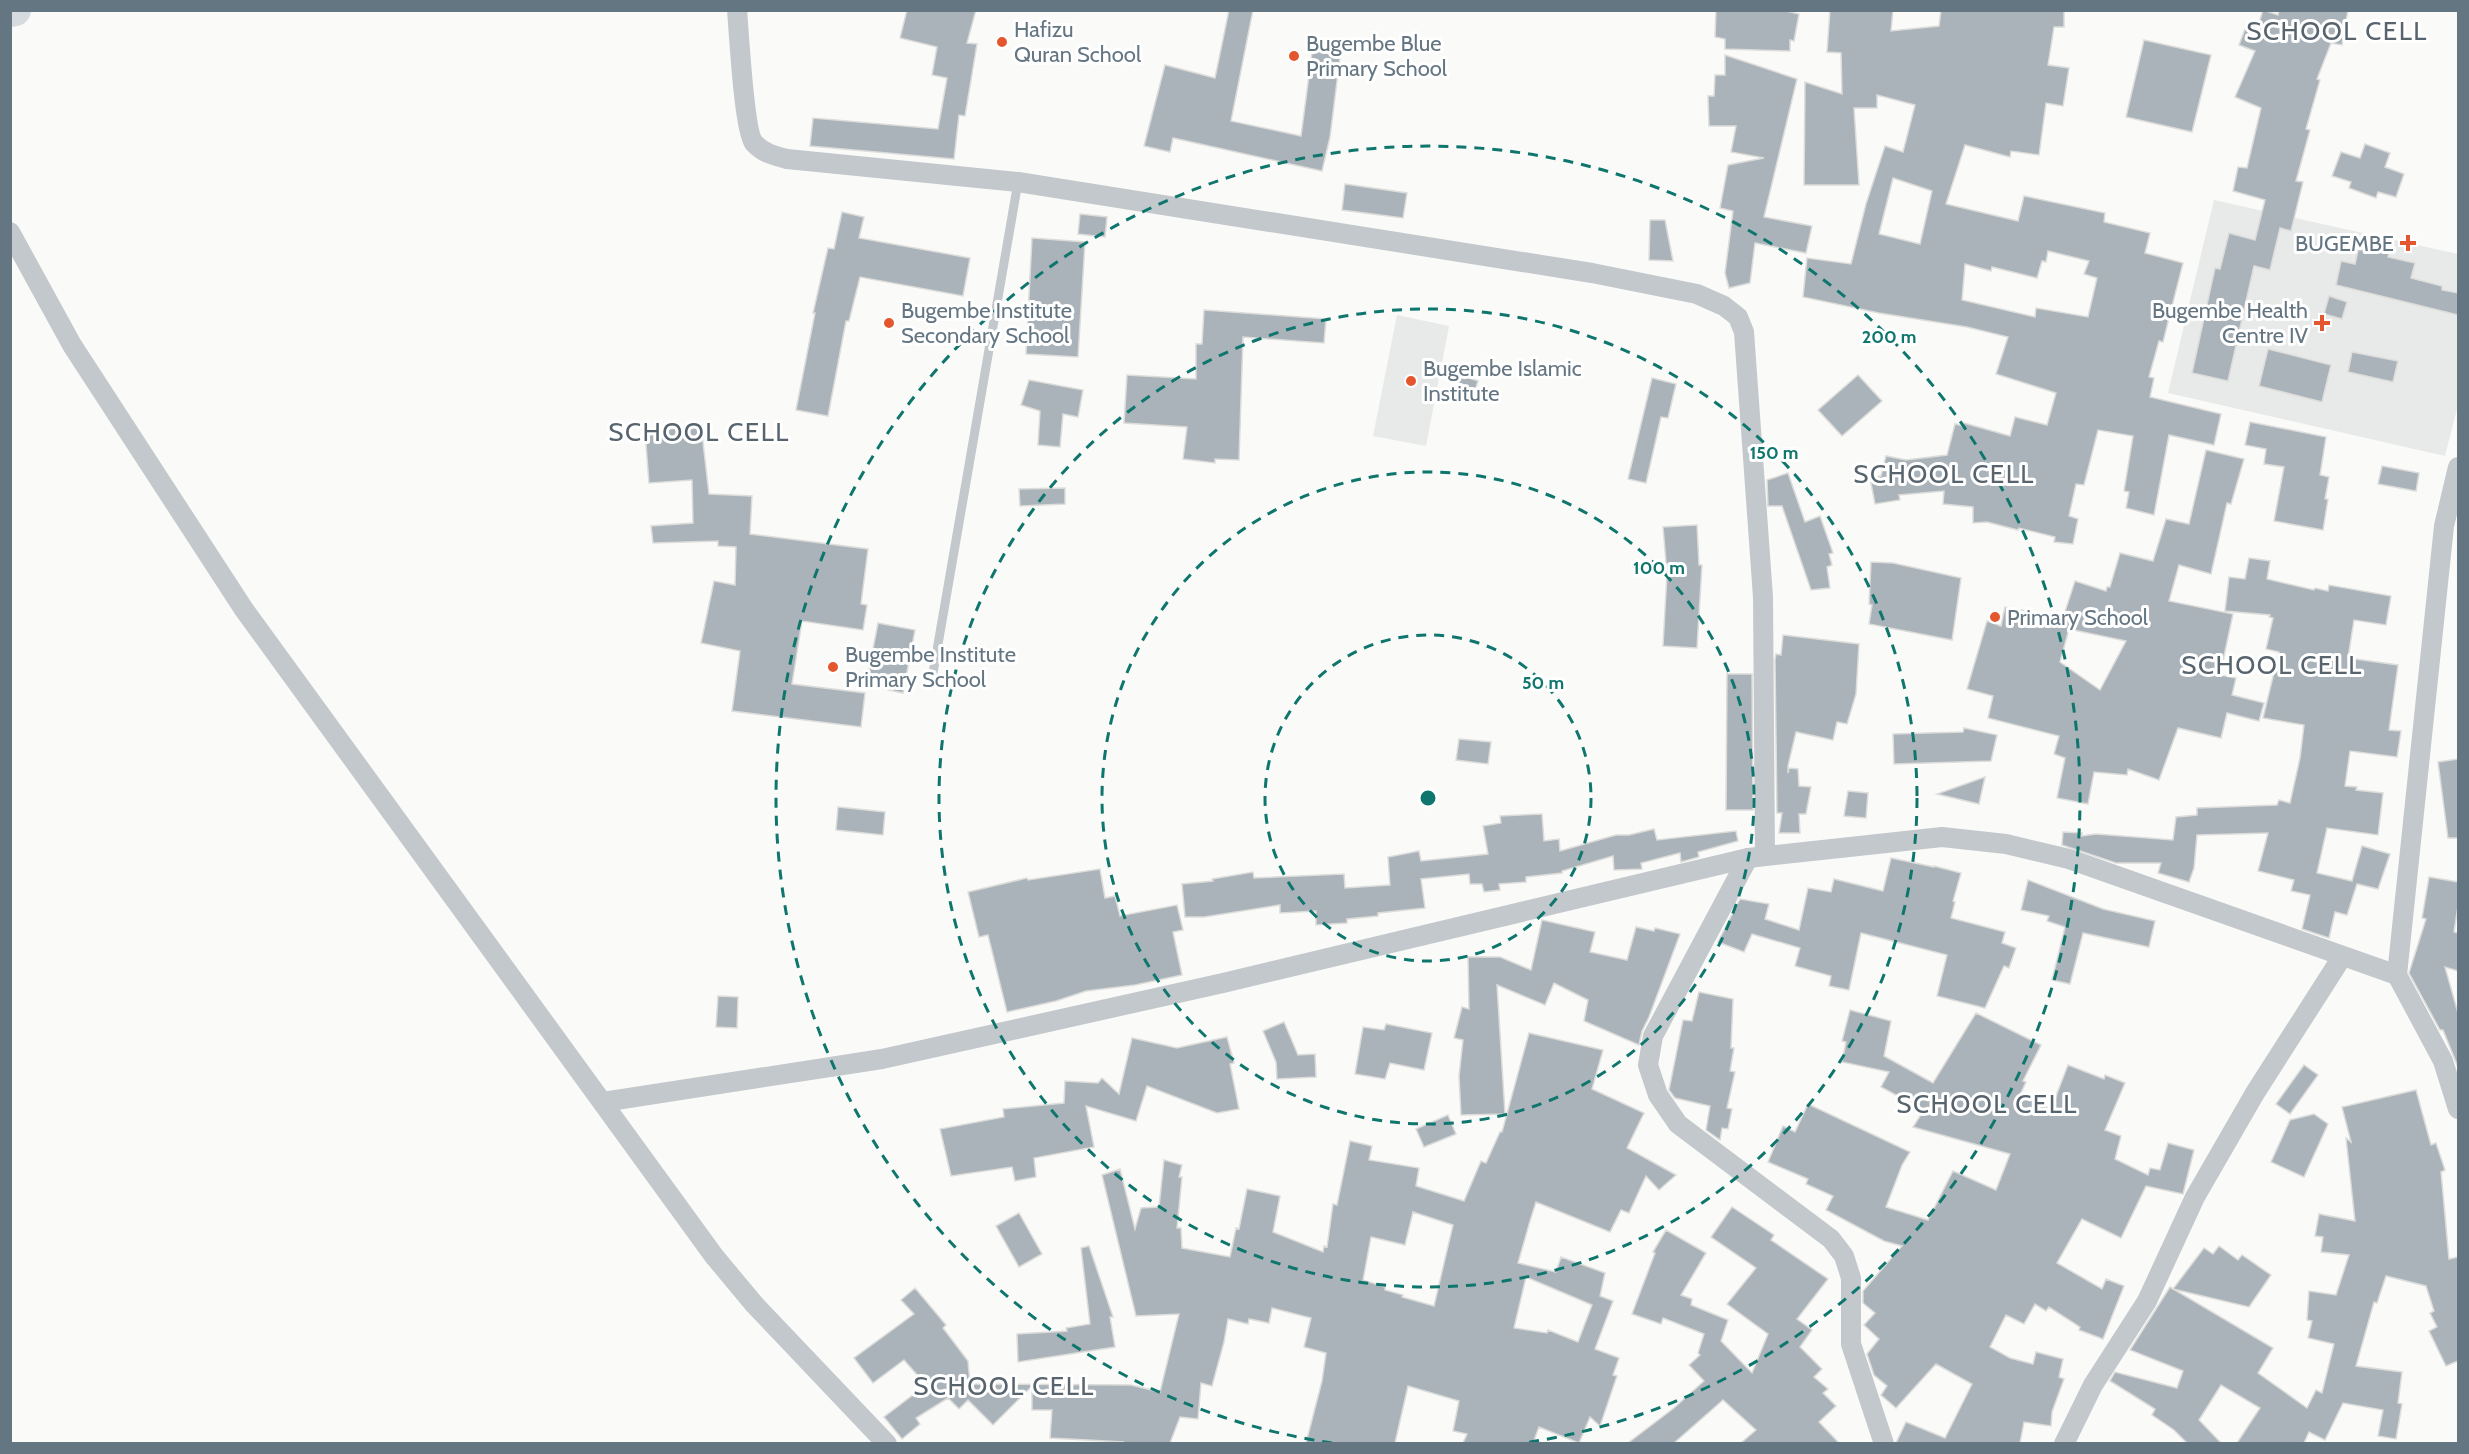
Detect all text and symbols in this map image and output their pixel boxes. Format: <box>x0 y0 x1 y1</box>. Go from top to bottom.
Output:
district label: SCHOOL CELL <box>2246 15 2428 47</box>
place label: Hafizu Quran School <box>1014 16 1142 68</box>
place label: Bugembe Blue Primary School <box>1306 30 1448 82</box>
marker: Hafizu Quran School <box>995 35 1009 49</box>
marker: Bugembe Blue Primary School <box>1287 49 1301 63</box>
place label: BUGEMBE <box>2295 230 2394 257</box>
marker: BUGEMBE <box>2399 234 2417 252</box>
place label: Bugembe Institute Secondary School <box>901 297 1072 349</box>
place label: Bugembe Health Centre IV <box>2152 297 2309 349</box>
marker: Bugembe Health Centre IV <box>2313 314 2331 332</box>
marker: Bugembe Institute Secondary School <box>882 316 896 330</box>
text: 200 m <box>1862 326 1916 348</box>
place label: Bugembe Islamic Institute <box>1423 355 1582 407</box>
marker: Bugembe Islamic Institute <box>1404 374 1418 388</box>
district label: SCHOOL CELL <box>608 416 790 448</box>
text: 150 m <box>1750 442 1798 464</box>
district label: SCHOOL CELL <box>1853 458 2035 490</box>
text: 100 m <box>1633 557 1685 579</box>
place label: Primary School <box>2007 604 2149 631</box>
marker: Primary School <box>1988 610 2002 624</box>
place label: Bugembe Institute Primary School <box>845 641 1016 693</box>
district label: SCHOOL CELL <box>2181 649 2363 681</box>
marker: Bugembe Institute Primary School <box>826 660 840 674</box>
text: 50 m <box>1522 672 1564 694</box>
centre of rings <box>1418 788 1438 808</box>
district label: SCHOOL CELL <box>1896 1088 2078 1120</box>
district label: SCHOOL CELL <box>913 1370 1095 1402</box>

